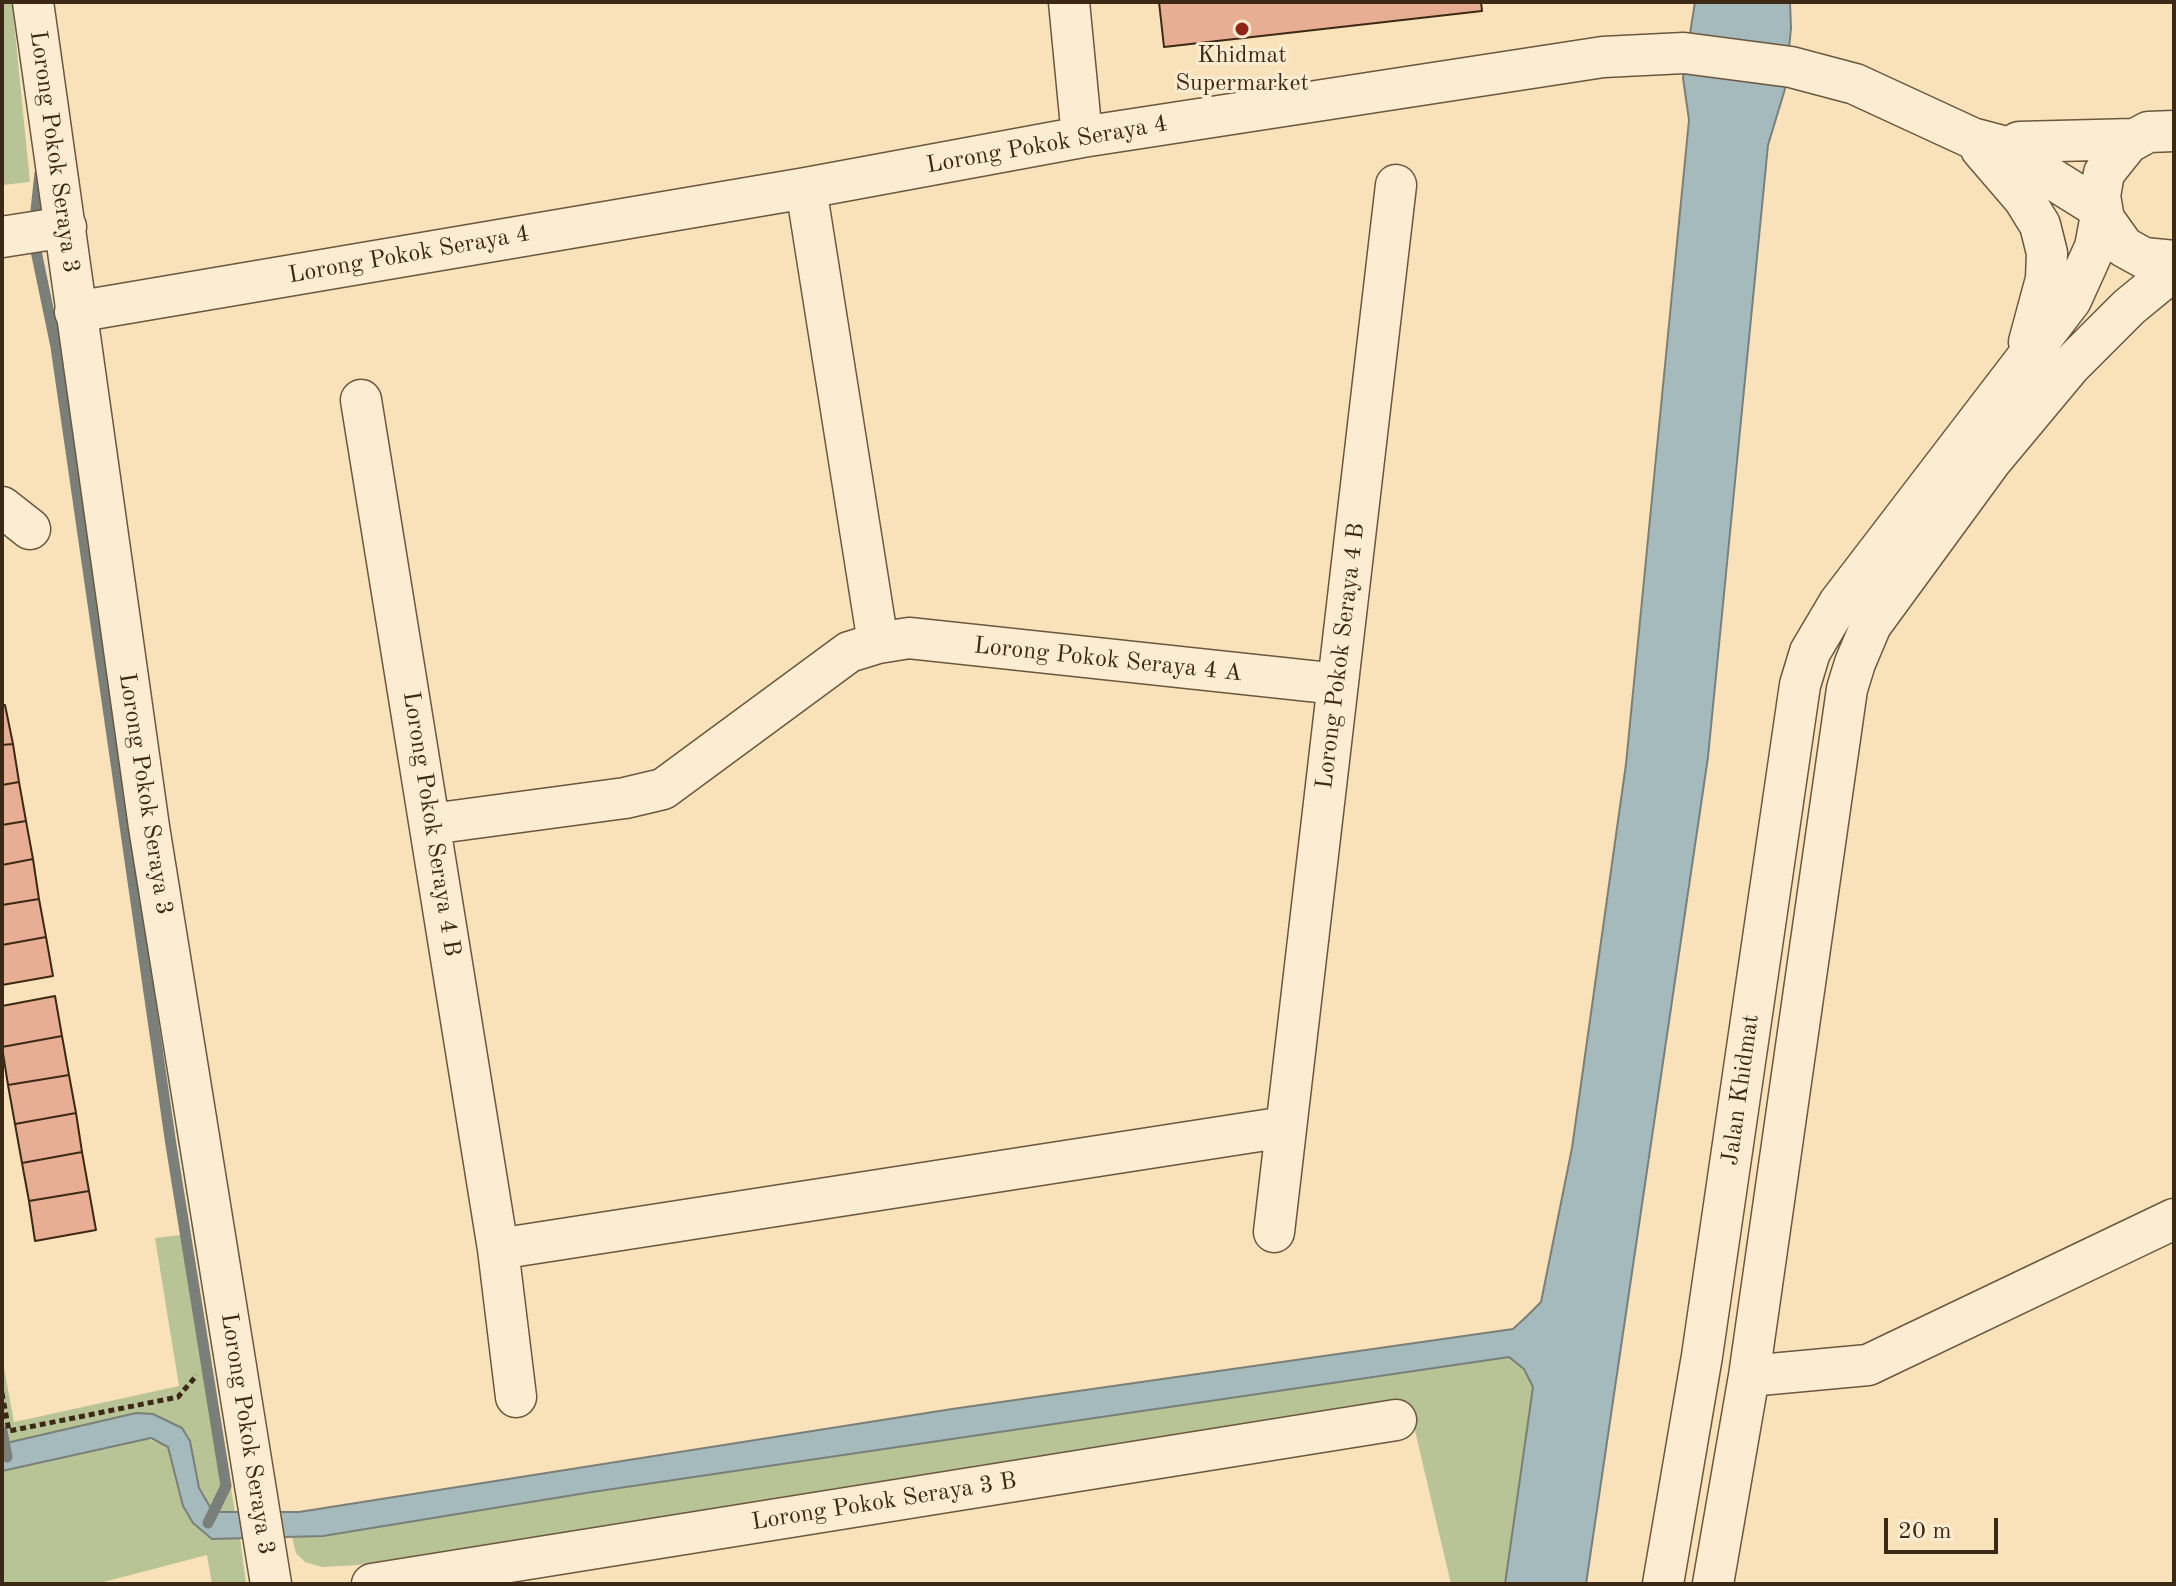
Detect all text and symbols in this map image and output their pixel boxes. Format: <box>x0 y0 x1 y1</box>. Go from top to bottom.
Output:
marker: Khidmat Supermarket <box>1233 20 1251 38</box>
street label: Lorong Pokok Seraya 3 <box>23 29 85 275</box>
place label: Khidmat Supermarket <box>1175 42 1309 98</box>
street label: Lorong Pokok Seraya 4 <box>924 110 1170 180</box>
street label: Lorong Pokok Seraya 4 <box>286 220 532 290</box>
street label: Lorong Pokok Seraya 4 B <box>1310 521 1372 791</box>
street label: Lorong Pokok Seraya 4 A <box>972 632 1244 688</box>
street label: Lorong Pokok Seraya 3 <box>112 671 178 917</box>
street label: Lorong Pokok Seraya 4 B <box>396 689 466 959</box>
street label: Jalan Khidmat <box>1716 1013 1766 1167</box>
street label: Lorong Pokok Seraya 3 <box>214 1311 280 1557</box>
street label: Lorong Pokok Seraya 3 B <box>749 1467 1019 1537</box>
scale bar <box>1888 1502 2002 1552</box>
text: 20 m <box>1898 1520 1952 1544</box>

